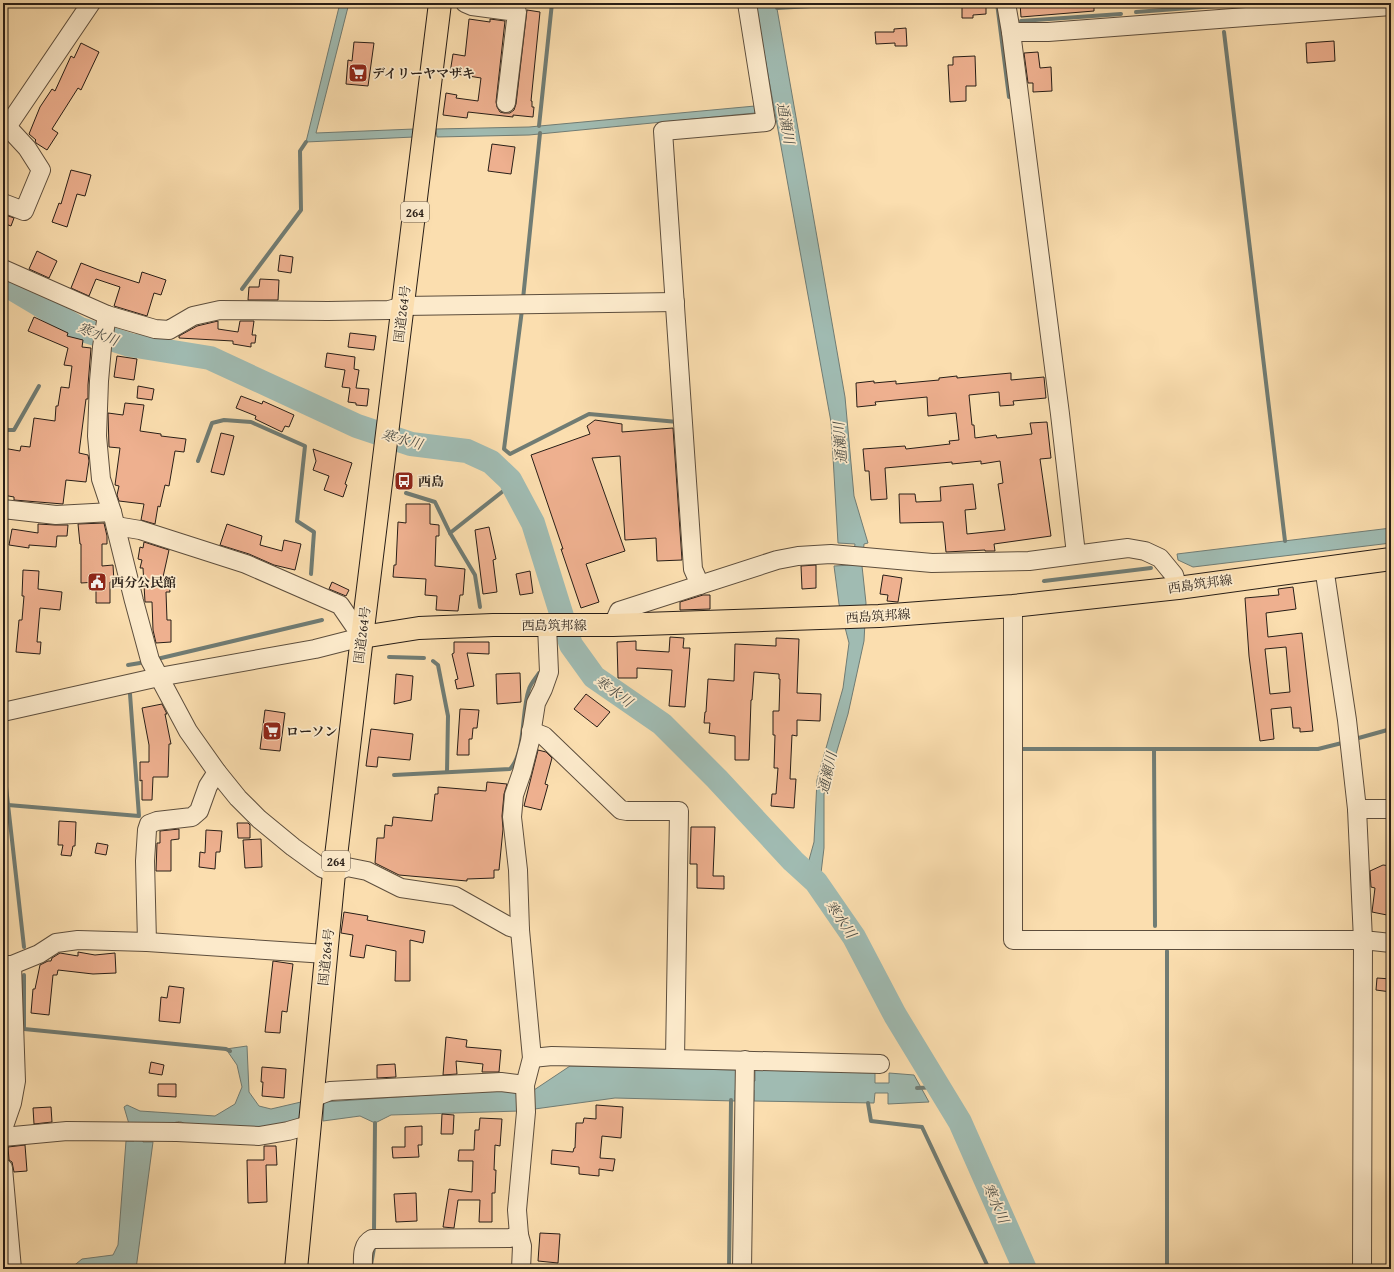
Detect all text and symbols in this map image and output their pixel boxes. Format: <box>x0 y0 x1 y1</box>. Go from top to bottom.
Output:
supermarket icon: デイリーヤマザキ <box>347 62 369 84</box>
place label: デイリーヤマザキ <box>372 64 475 83</box>
water label: 通瀬川 <box>773 101 800 147</box>
road number: 264 <box>401 202 429 222</box>
street label: 国道264号 <box>389 284 415 344</box>
water label: 寒水川 <box>75 317 123 351</box>
water label: 通瀬川 <box>828 419 851 465</box>
water label: 寒水川 <box>379 424 427 455</box>
bus stop icon: 西島 <box>393 470 415 492</box>
place label: 西島 <box>418 472 444 491</box>
street label: 西島筑邦線 <box>1166 570 1234 598</box>
public building icon: 西分公民館 <box>86 571 108 593</box>
place label: 西分公民館 <box>111 573 176 592</box>
street label: 西島筑邦線 <box>845 604 911 628</box>
street label: 国道264号 <box>349 605 375 665</box>
street label: 西島筑邦線 <box>521 616 587 635</box>
water label: 寒水川 <box>591 671 638 713</box>
supermarket icon: ローソン <box>261 720 283 742</box>
place label: ローソン <box>286 722 337 741</box>
water label: 通瀬川 <box>813 748 842 796</box>
road number: 264 <box>322 851 350 871</box>
water label: 寒水川 <box>821 896 862 944</box>
street label: 国道264号 <box>314 927 338 987</box>
water label: 寒水川 <box>978 1180 1014 1228</box>

